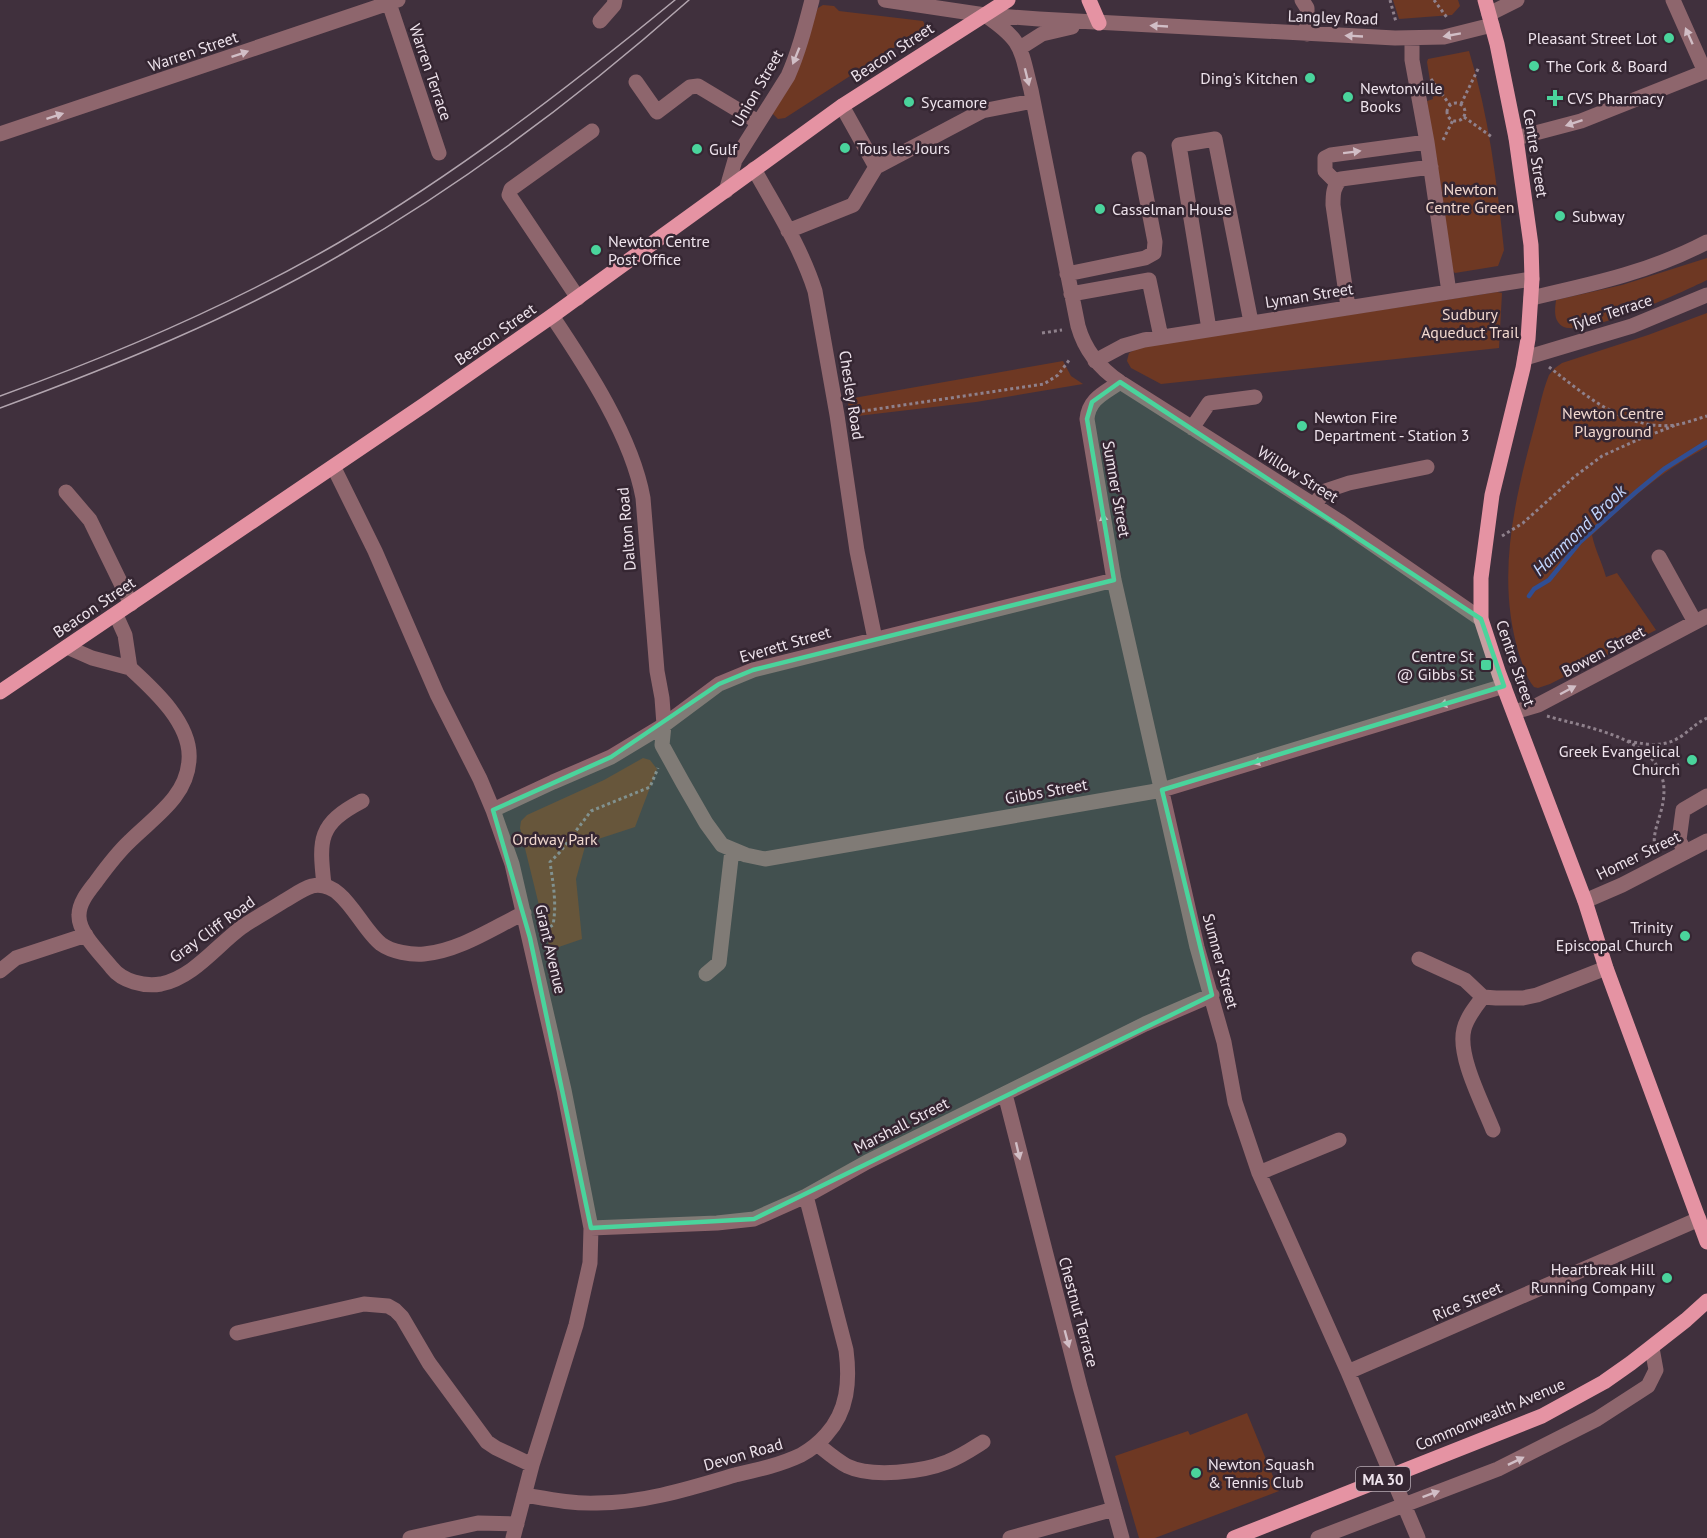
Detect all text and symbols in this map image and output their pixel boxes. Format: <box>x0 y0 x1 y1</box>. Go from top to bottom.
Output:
street label: Langley Road <box>1287 5 1379 29</box>
street label: Beacon Street <box>847 18 938 86</box>
street label: Warren Terrace <box>405 21 457 123</box>
one-way arrow <box>1149 22 1168 31</box>
street label: Warren Street <box>146 26 241 76</box>
place label: Pleasant Street Lot <box>1528 28 1658 48</box>
one-way arrow <box>1684 28 1693 45</box>
one-way arrow <box>1443 31 1462 40</box>
marker: Pleasant Street Lot <box>1662 31 1676 45</box>
one-way arrow <box>1344 32 1363 41</box>
street label: Union Street <box>727 45 787 130</box>
one-way arrow <box>231 48 249 58</box>
one-way arrow <box>791 48 801 66</box>
place label: The Cork & Board <box>1546 56 1667 76</box>
marker: The Cork & Board <box>1527 59 1541 73</box>
one-way arrow <box>1023 68 1033 87</box>
place label: Ding's Kitchen <box>1200 68 1298 88</box>
marker: Ding's Kitchen <box>1303 71 1317 85</box>
place label: Newtonville Books <box>1360 78 1443 116</box>
place label: CVS Pharmacy <box>1567 88 1665 108</box>
marker: Newtonville Books <box>1341 90 1355 104</box>
marker: CVS Pharmacy <box>1548 91 1562 105</box>
place label: Sycamore <box>921 92 987 112</box>
marker: Sycamore <box>902 95 916 109</box>
street label: Centre Street <box>1519 107 1553 199</box>
one-way arrow <box>47 111 65 120</box>
one-way arrow <box>1565 119 1583 128</box>
place label: Tous les Jours <box>857 138 950 158</box>
place label: Gulf <box>709 139 738 159</box>
marker: Tous les Jours <box>838 141 852 155</box>
marker: Gulf <box>690 142 704 156</box>
one-way arrow <box>1342 147 1361 157</box>
park label: Newton Centre Green <box>1426 179 1514 217</box>
place label: Casselman House <box>1112 199 1232 219</box>
marker: Casselman House <box>1093 202 1107 216</box>
place label: Subway <box>1572 206 1625 226</box>
marker: Subway <box>1553 209 1567 223</box>
place label: Newton Centre Post Office <box>608 231 710 269</box>
marker: Newton Centre Post Office <box>589 243 603 257</box>
street label: Lyman Street <box>1263 278 1355 312</box>
street label: Tyler Terrace <box>1567 289 1655 335</box>
street label: Beacon Street <box>450 298 540 369</box>
park label: Sudbury Aqueduct Trail <box>1421 304 1519 342</box>
street label: Chesley Road <box>835 349 869 441</box>
park label: Newton Centre Playground <box>1562 403 1664 441</box>
place label: Newton Fire Department - Station 3 <box>1314 407 1469 445</box>
marker: Newton Fire Department - Station 3 <box>1295 419 1309 433</box>
street label: Sumner Street <box>1099 439 1135 539</box>
street label: Willow Street <box>1254 441 1343 507</box>
water label: Hammond Brook <box>1527 479 1632 581</box>
street label: Dalton Road <box>612 486 640 572</box>
one-way arrow <box>1100 513 1109 532</box>
street label: Beacon Street <box>49 572 139 642</box>
street label: Centre Street <box>1492 617 1540 709</box>
street label: Bowen Street <box>1558 620 1649 681</box>
street label: Everett Street <box>737 621 833 667</box>
place label: Centre St @ Gibbs St <box>1396 646 1475 684</box>
marker: Centre St @ Gibbs St <box>1479 658 1493 672</box>
one-way arrow <box>1559 685 1576 695</box>
one-way arrow <box>1439 699 1457 709</box>
place label: Greek Evangelical Church <box>1559 741 1680 779</box>
marker: Greek Evangelical Church <box>1685 753 1699 767</box>
one-way arrow <box>1252 757 1270 766</box>
street label: Gibbs Street <box>1003 774 1089 808</box>
street label: Homer Street <box>1593 826 1684 884</box>
park label: Ordway Park <box>512 829 598 849</box>
street label: Gray Cliff Road <box>165 891 259 967</box>
street label: Grant Avenue <box>531 902 571 996</box>
street label: Sumner Street <box>1199 911 1243 1011</box>
place label: Trinity Episcopal Church <box>1556 917 1674 955</box>
marker: Trinity Episcopal Church <box>1678 929 1692 943</box>
street label: Marshall Street <box>850 1092 952 1158</box>
one-way arrow <box>1014 1141 1024 1160</box>
street label: Chestnut Terrace <box>1055 1255 1103 1369</box>
place label: Heartbreak Hill Running Company <box>1531 1259 1656 1297</box>
marker: Heartbreak Hill Running Company <box>1660 1271 1674 1285</box>
street label: Rice Street <box>1429 1277 1505 1325</box>
one-way arrow <box>1063 1330 1073 1348</box>
street label: Commonwealth Avenue <box>1412 1373 1568 1455</box>
street label: Devon Road <box>701 1433 785 1475</box>
place label: Newton Squash & Tennis Club <box>1208 1454 1314 1492</box>
one-way arrow <box>1507 1456 1524 1465</box>
marker: Newton Squash & Tennis Club <box>1189 1466 1203 1480</box>
road number: MA 30 <box>1356 1467 1410 1491</box>
one-way arrow <box>1422 1489 1440 1499</box>

